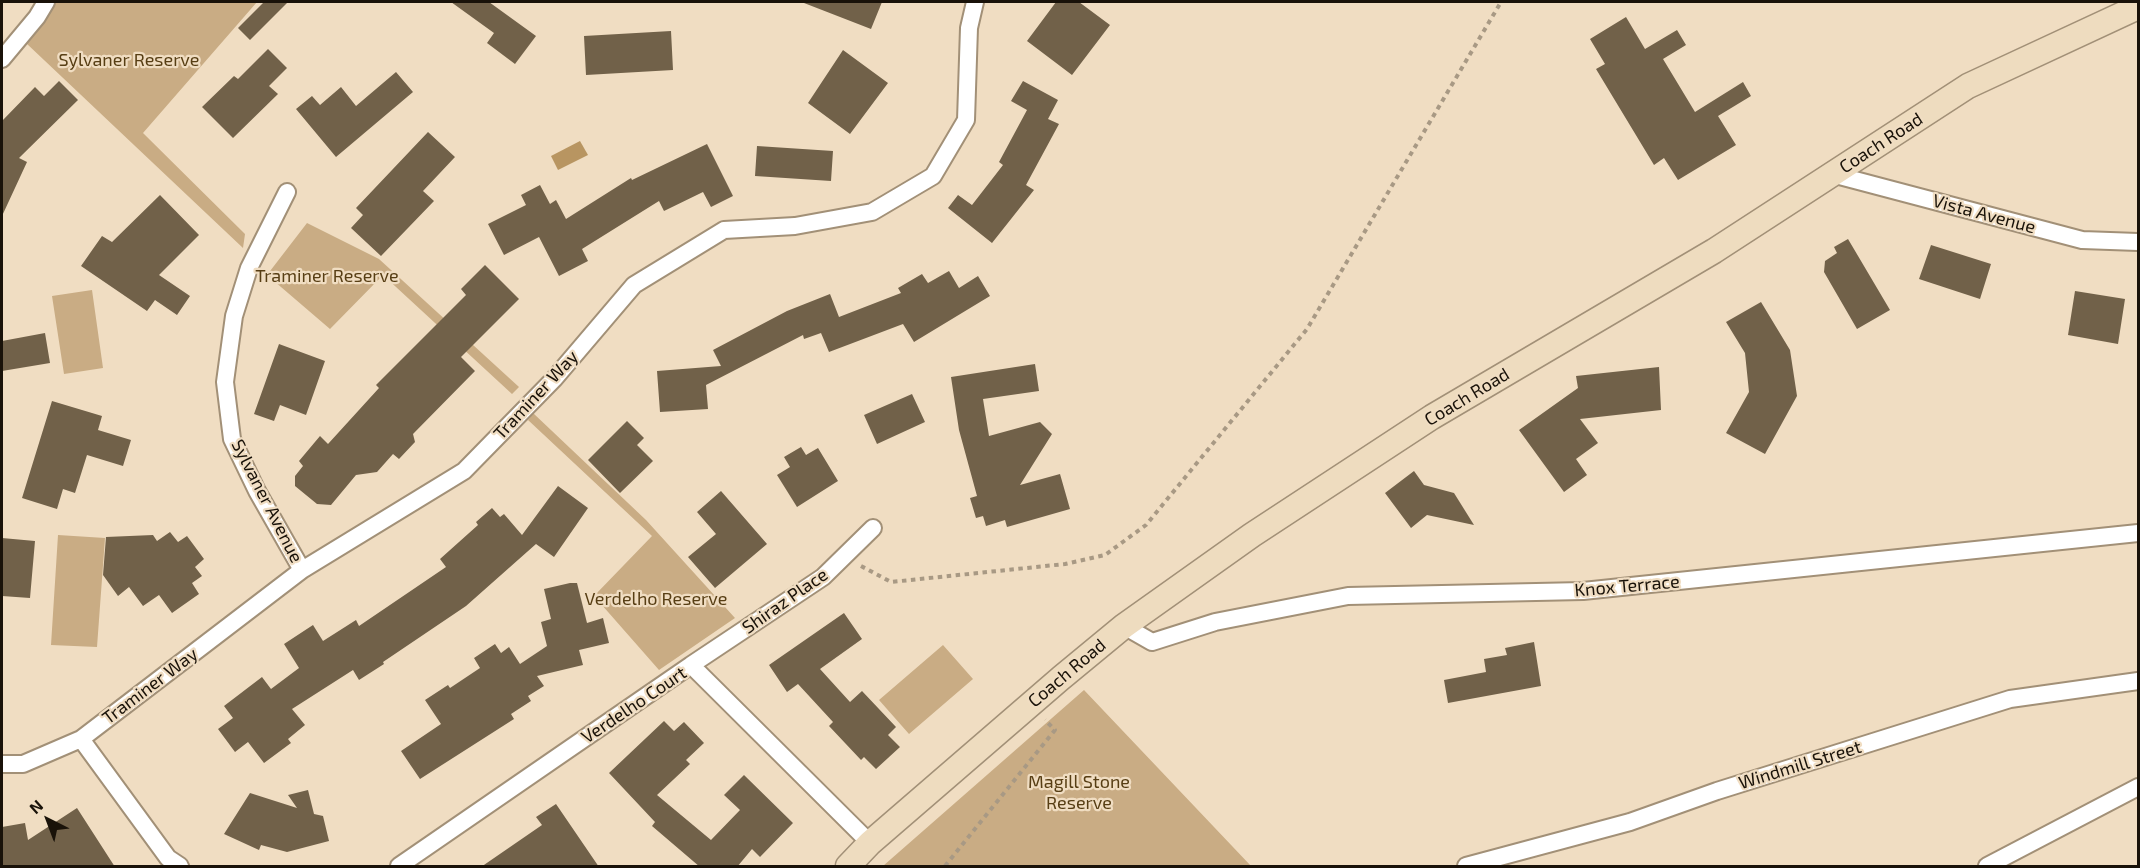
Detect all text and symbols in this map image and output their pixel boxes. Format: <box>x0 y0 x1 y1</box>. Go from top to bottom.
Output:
park label: Sylvaner Reserve <box>59 49 199 71</box>
street label: Coach Road <box>1835 108 1927 178</box>
street label: Vista Avenue <box>1930 190 2038 238</box>
park label: Traminer Reserve <box>255 265 399 287</box>
street label: Traminer Way <box>489 346 583 444</box>
street label: Coach Road <box>1421 363 1513 431</box>
street label: Sylvaner Avenue <box>227 436 307 566</box>
street label: Shiraz Place <box>738 564 832 638</box>
street label: Knox Terrace <box>1574 571 1680 601</box>
park label: Verdelho Reserve <box>585 588 727 610</box>
street label: Coach Road <box>1024 634 1110 712</box>
street label: Traminer Way <box>98 643 202 729</box>
street label: Verdelho Court <box>577 662 691 748</box>
street label: Windmill Street <box>1736 736 1864 794</box>
park label: Magill Stone Reserve <box>1028 771 1130 814</box>
north arrow <box>18 790 78 850</box>
text: N <box>25 795 46 817</box>

